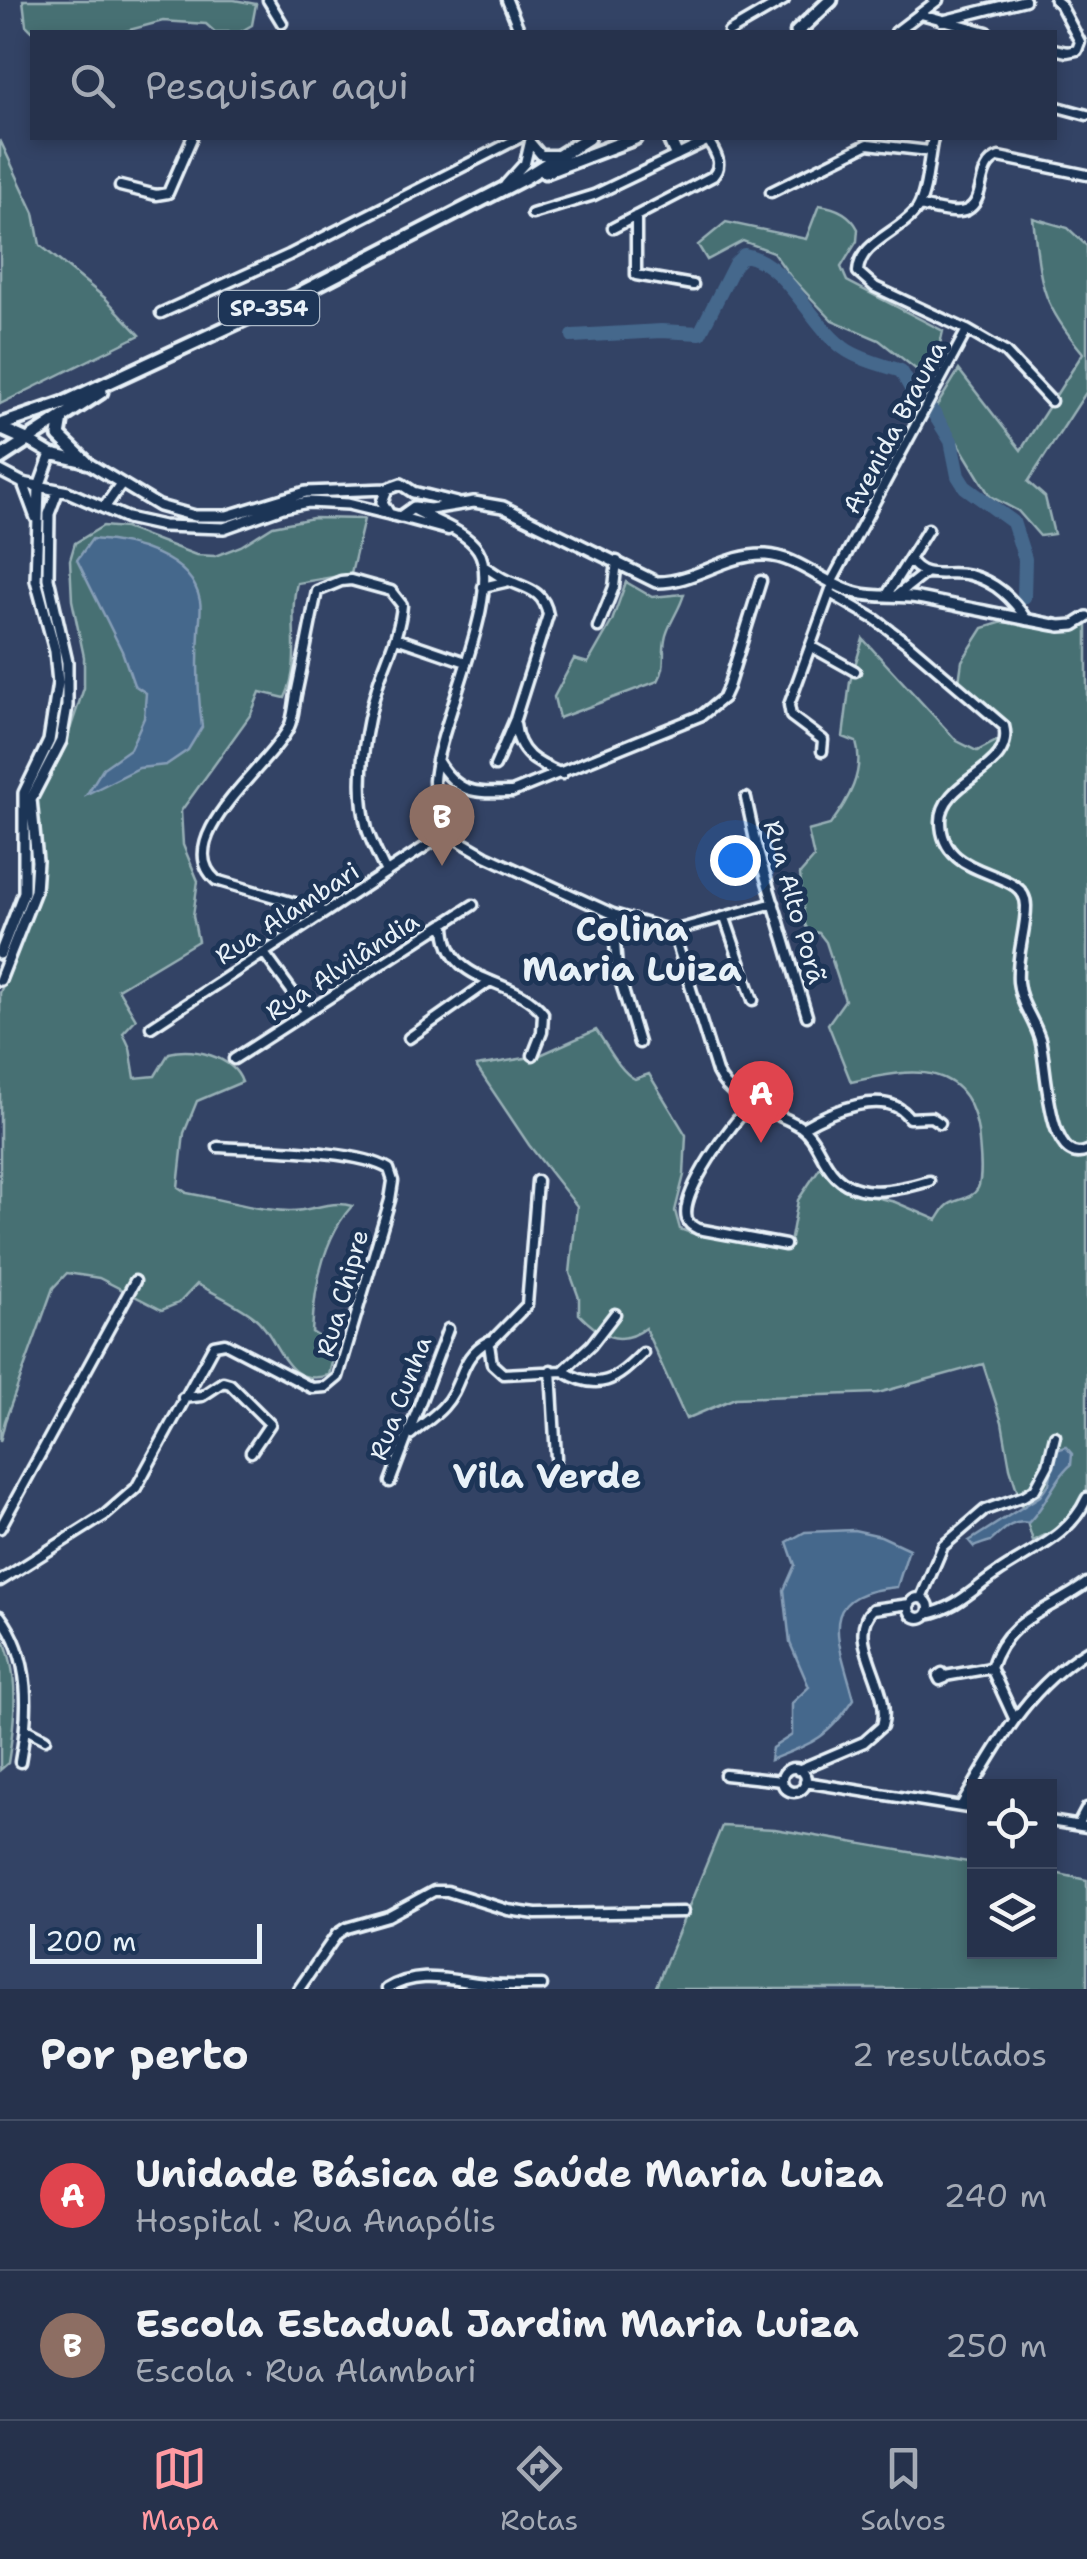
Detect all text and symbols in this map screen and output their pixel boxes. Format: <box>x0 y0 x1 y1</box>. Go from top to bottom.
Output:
search box <box>30 30 1057 140</box>
icon: search <box>65 58 120 113</box>
text: Pesquisar aqui <box>145 60 409 111</box>
road number: SP-354 <box>219 291 319 325</box>
street label: Avenida Brauna <box>834 334 954 520</box>
pin: B <box>410 784 474 866</box>
street label: Rua Alto Porã <box>755 816 835 988</box>
your location <box>710 835 761 886</box>
street label: Rua Alambari <box>208 854 366 972</box>
street label: Rua Alvilândia <box>259 903 426 1028</box>
district label: Colina Maria Luiza <box>522 905 742 992</box>
pin: A <box>728 1060 794 1143</box>
street label: Rua Chipre <box>308 1226 376 1360</box>
street label: Rua Cunha <box>361 1331 439 1465</box>
district label: Vila Verde <box>452 1452 642 1499</box>
map controls <box>967 1779 1057 1959</box>
button: locate <box>967 1779 1057 1869</box>
button: layers <box>967 1869 1057 1959</box>
scale bar <box>30 1919 262 1964</box>
text: 200 m <box>45 1922 136 1960</box>
text: Por perto <box>40 2026 249 2082</box>
text: 2 resultados <box>852 2033 1047 2076</box>
text: Unidade Básica de Saúde Maria Luiza <box>135 2148 884 2199</box>
text: A <box>60 2174 85 2217</box>
text: 240 m <box>944 2174 1047 2217</box>
text: Hospital · Rua Anapólis <box>135 2199 496 2242</box>
text: Escola Estadual Jardim Maria Luiza <box>135 2298 859 2349</box>
text: B <box>63 2324 82 2367</box>
text: 250 m <box>945 2324 1047 2367</box>
text: Escola · Rua Alambari <box>135 2349 476 2392</box>
tab: Mapa <box>141 2441 218 2539</box>
tab: Rotas <box>500 2441 578 2539</box>
tab: Salvos <box>860 2441 946 2539</box>

